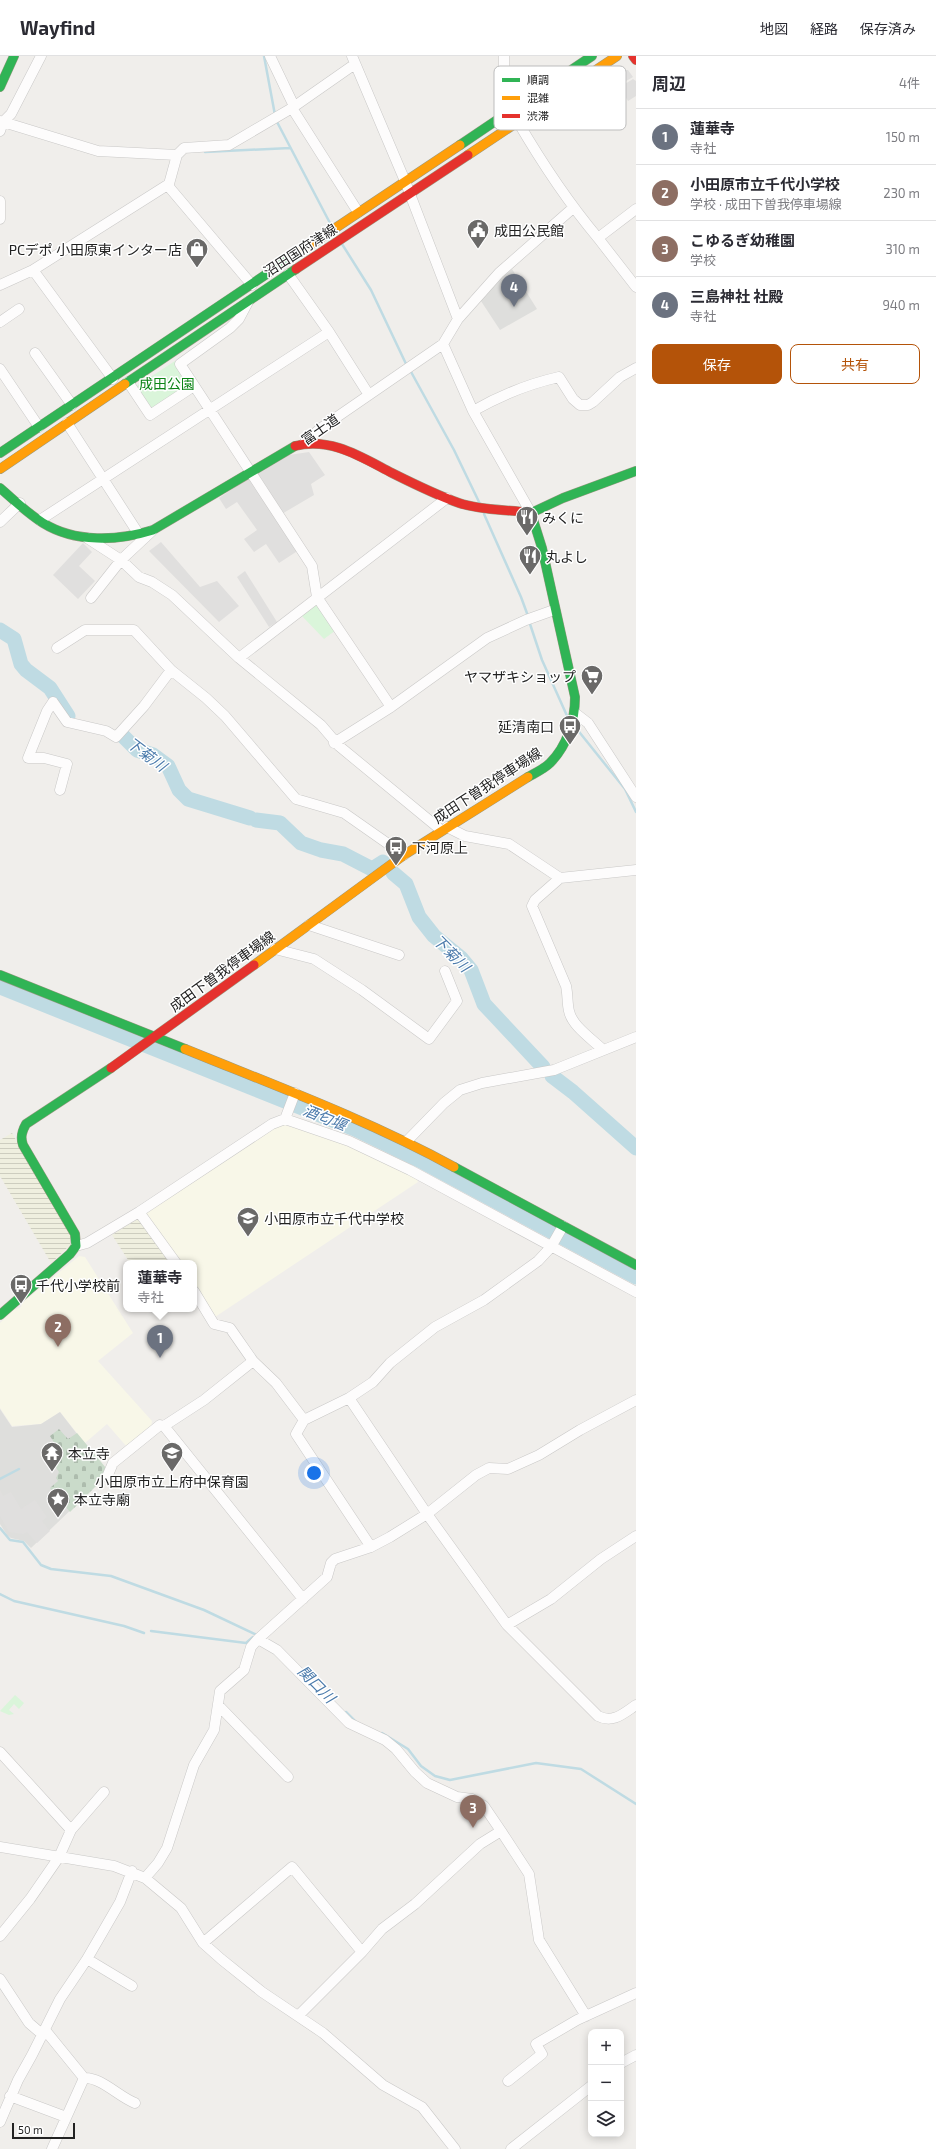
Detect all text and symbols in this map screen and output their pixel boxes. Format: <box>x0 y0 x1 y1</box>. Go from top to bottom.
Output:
text: Wayfind <box>20 16 95 39</box>
text: 地図 <box>760 20 788 37</box>
text: 経路 <box>810 20 838 37</box>
text: 保存済み <box>860 20 916 37</box>
legend <box>494 66 626 130</box>
text: 順調 <box>527 73 549 86</box>
text: 周辺 <box>652 73 686 93</box>
text: 4件 <box>899 75 920 91</box>
text: 混雑 <box>527 91 549 104</box>
text: 渋滞 <box>527 109 549 122</box>
text: 蓮華寺 <box>690 119 735 137</box>
text: 1 <box>662 129 668 145</box>
text: 150 m <box>886 129 920 145</box>
text: 寺社 <box>690 140 716 156</box>
text: 小田原市立千代小学校 <box>690 175 840 193</box>
text: 2 <box>661 185 669 201</box>
text: 230 m <box>883 185 920 201</box>
text: 学校 · 成田下曽我停車場線 <box>690 196 842 212</box>
public building icon: 成田公民館 <box>465 217 491 250</box>
street label: 沼田国府津線 <box>260 220 340 280</box>
place label: 成田公民館 <box>494 222 564 239</box>
text: こゆるぎ幼稚園 <box>690 231 795 249</box>
shop icon: PCデポ 小田原東インター店 <box>184 236 210 269</box>
place label: PCデポ 小田原東インター店 <box>9 241 182 258</box>
text: 3 <box>661 241 669 257</box>
text: 310 m <box>885 241 920 257</box>
text: 学校 <box>690 252 716 268</box>
pin: 4 <box>501 274 527 307</box>
text: 三島神社 社殿 <box>690 287 783 305</box>
text: 4 <box>661 297 669 313</box>
text: 940 m <box>882 297 920 313</box>
text: 寺社 <box>690 308 716 324</box>
button: 保存 <box>652 344 782 384</box>
button: 共有 <box>790 344 920 384</box>
park label: 成田公園 <box>139 375 195 392</box>
street label: 富士道 <box>298 410 342 448</box>
restaurant icon: みくに <box>514 504 540 537</box>
place label: みくに <box>542 509 584 526</box>
restaurant icon: 丸よし <box>517 543 543 576</box>
place label: 丸よし <box>546 548 588 565</box>
supermarket icon: ヤマザキショップ <box>579 663 605 696</box>
place label: ヤマザキショップ <box>464 668 576 685</box>
bus stop icon: 延清南口 <box>557 713 583 746</box>
place label: 延清南口 <box>498 718 554 735</box>
water label: 下菊川 <box>124 733 172 776</box>
street label: 成田下曽我停車場線 <box>430 744 544 826</box>
bus stop icon: 下河原上 <box>383 834 409 867</box>
place label: 下河原上 <box>412 839 468 856</box>
street label: 成田下曽我停車場線 <box>166 927 278 1015</box>
water label: 下菊川 <box>430 931 476 977</box>
water label: 酒匂堰 <box>301 1100 352 1135</box>
school or university icon: 小田原市立千代中学校 <box>235 1205 261 1238</box>
place label: 小田原市立千代中学校 <box>264 1210 404 1227</box>
popup <box>123 1260 197 1312</box>
text: 蓮華寺 <box>137 1268 183 1286</box>
bus stop icon: 千代小学校前 <box>8 1272 34 1305</box>
place label: 千代小学校前 <box>36 1277 120 1294</box>
text: 寺社 <box>137 1289 164 1305</box>
pin: 2 <box>45 1314 71 1347</box>
pin: 1 <box>147 1325 173 1358</box>
temple icon: 本立寺 <box>39 1440 65 1473</box>
school or university icon: 小田原市立上府中保育園 <box>159 1440 185 1473</box>
place label: 本立寺 <box>68 1445 110 1462</box>
your location <box>304 1463 324 1483</box>
place label: 小田原市立上府中保育園 <box>95 1473 249 1490</box>
place icon: 本立寺廟 <box>45 1486 71 1519</box>
place label: 本立寺廟 <box>74 1491 130 1508</box>
water label: 関口川 <box>295 1662 341 1708</box>
pin: 3 <box>460 1795 486 1828</box>
map controls <box>588 2029 624 2137</box>
button: + <box>588 2029 624 2065</box>
button: − <box>588 2065 624 2101</box>
button: layers <box>588 2101 624 2137</box>
scale bar <box>12 2121 75 2140</box>
text: 50 m <box>18 2123 43 2136</box>

